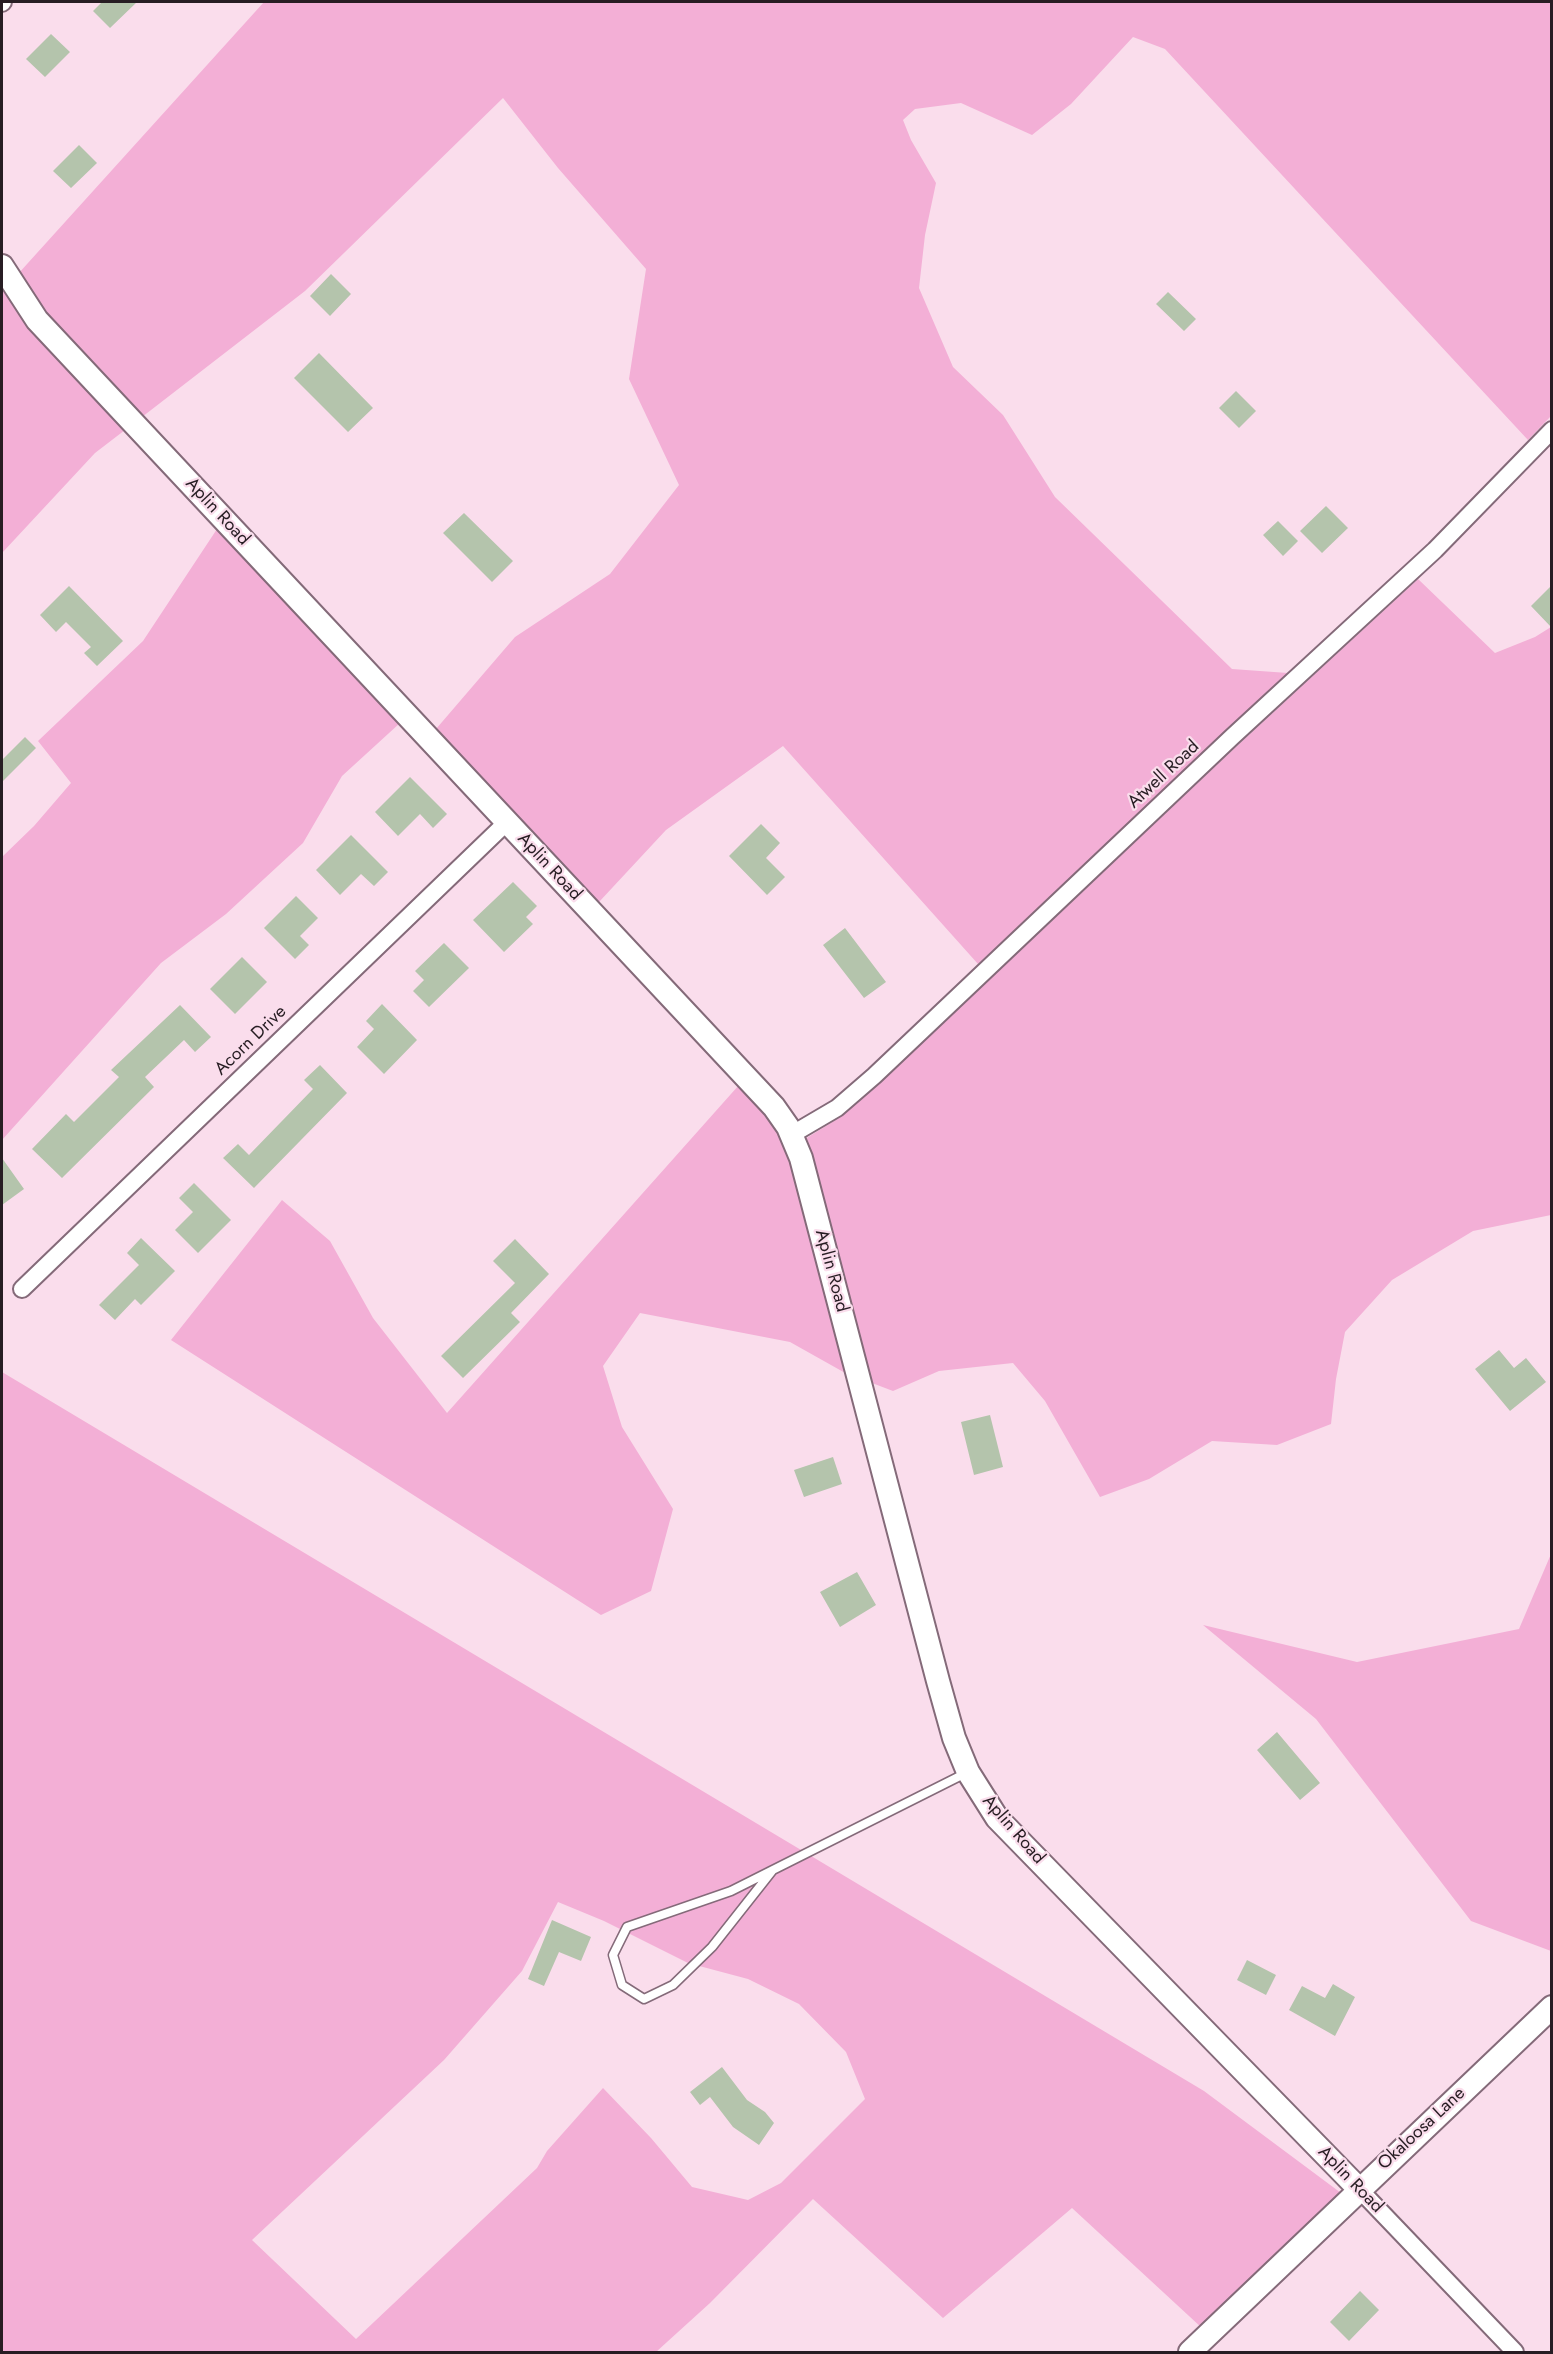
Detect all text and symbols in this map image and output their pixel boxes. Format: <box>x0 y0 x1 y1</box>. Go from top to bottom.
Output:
street label: Aplin Road <box>180 474 254 550</box>
street label: Atwell Road <box>1124 736 1204 814</box>
street label: Aplin Road <box>512 829 586 905</box>
street label: Acorn Drive <box>211 1002 291 1080</box>
street label: Aplin Road <box>810 1227 852 1315</box>
street label: Aplin Road <box>977 1791 1049 1869</box>
street label: Okaloosa Lane <box>1374 2083 1470 2175</box>
street label: Aplin Road <box>1313 2142 1387 2218</box>

